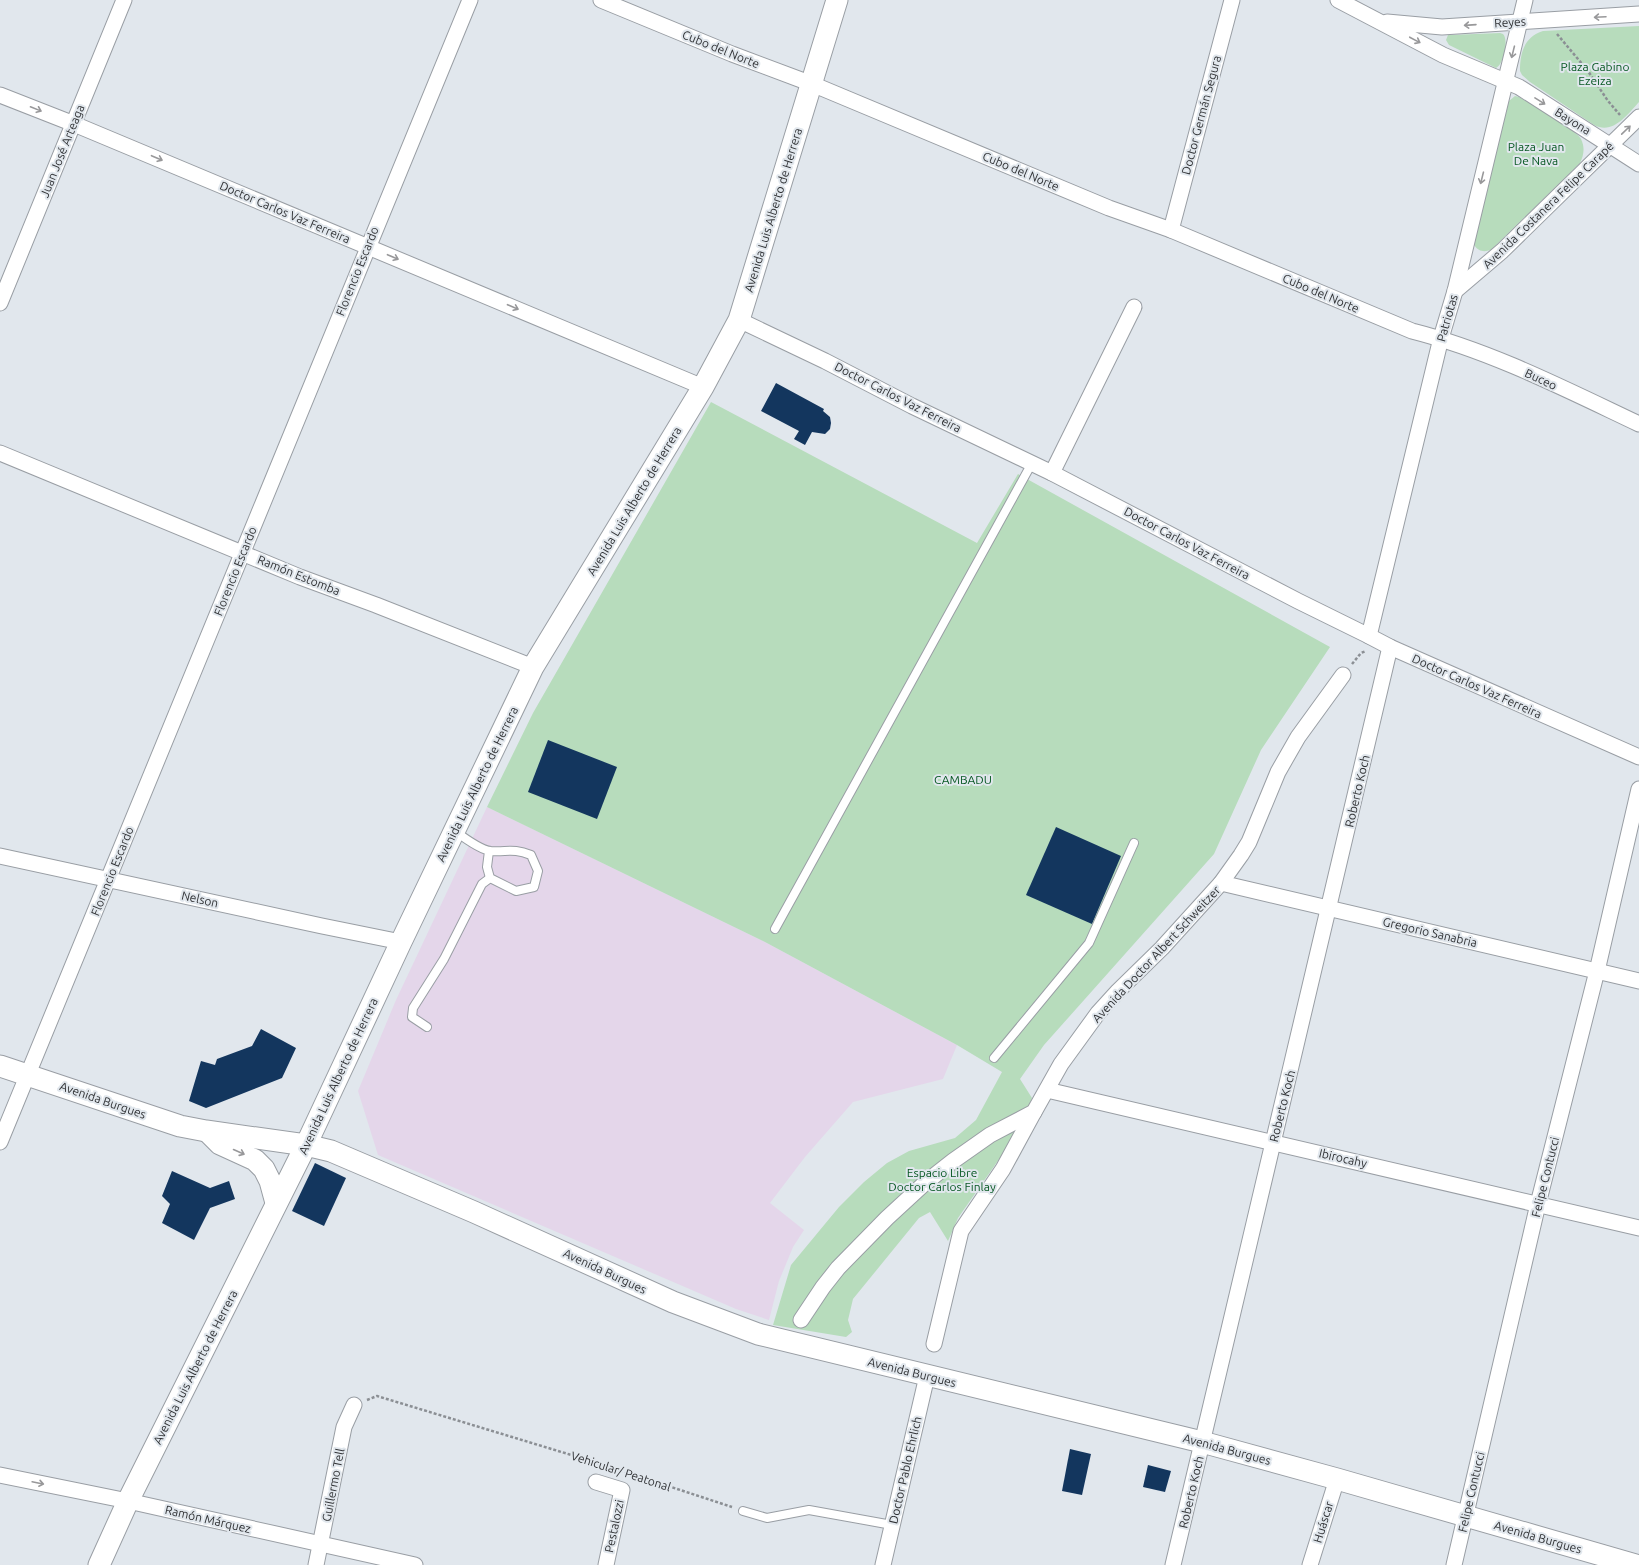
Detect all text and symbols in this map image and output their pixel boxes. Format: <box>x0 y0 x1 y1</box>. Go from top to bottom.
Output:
one-way arrow <box>1594 13 1607 20</box>
street label: Reyes <box>1494 14 1526 30</box>
one-way arrow <box>1464 21 1477 28</box>
street label: Cubo del Norte <box>681 28 761 70</box>
one-way arrow <box>1409 37 1421 44</box>
one-way arrow <box>1508 45 1516 58</box>
street label: Doctor Germán Segura <box>1179 54 1223 176</box>
park label: Plaza Gabino Ezeiza <box>1561 60 1629 87</box>
one-way arrow <box>1534 97 1546 105</box>
street label: Juan José Arteaga <box>37 103 87 199</box>
street label: Bayona <box>1553 105 1593 137</box>
one-way arrow <box>30 106 42 113</box>
one-way arrow <box>1621 125 1631 135</box>
street label: Avenida Luis Alberto de Herrera <box>742 126 804 294</box>
street label: Avenida Costanera Felipe Carapé <box>1480 139 1616 271</box>
park label: Plaza Juan De Nava <box>1508 140 1564 167</box>
street label: Cubo del Norte <box>981 149 1061 193</box>
one-way arrow <box>150 155 162 163</box>
one-way arrow <box>1478 171 1486 184</box>
street label: Doctor Carlos Vaz Ferreira <box>218 179 352 245</box>
street label: Florencio Escardo <box>333 225 381 317</box>
one-way arrow <box>386 253 398 261</box>
street label: Cubo del Norte <box>1281 271 1361 315</box>
street label: Patriotas <box>1434 293 1460 343</box>
one-way arrow <box>506 304 518 311</box>
street label: Doctor Carlos Vaz Ferreira <box>833 359 963 435</box>
street label: Buceo <box>1523 366 1559 392</box>
street label: Avenida Luis Alberto de Herrera <box>584 424 684 578</box>
street label: Doctor Carlos Vaz Ferreira <box>1122 504 1252 582</box>
street label: Florencio Escardo <box>211 525 259 617</box>
street label: Ramón Estomba <box>256 553 342 597</box>
street label: Doctor Carlos Vaz Ferreira <box>1410 652 1544 720</box>
street label: Avenida Luis Alberto de Herrera <box>434 704 520 864</box>
street label: Roberto Koch <box>1342 754 1372 828</box>
park label: CAMBADU <box>934 773 992 786</box>
street label: Florencio Escardo <box>88 825 136 917</box>
street label: Avenida Doctor Albert Schweitzer <box>1089 883 1223 1025</box>
street label: Nelson <box>180 888 220 910</box>
street label: Gregorio Sanabria <box>1382 915 1478 949</box>
street label: Avenida Luis Alberto de Herrera <box>296 996 380 1156</box>
street label: Roberto Koch <box>1267 1069 1297 1143</box>
street label: Avenida Burgues <box>58 1079 148 1121</box>
street label: Felipe Contucci <box>1529 1135 1561 1218</box>
street label: Ibirocahy <box>1318 1146 1368 1170</box>
one-way arrow <box>232 1149 244 1156</box>
park label: Espacio Libre Doctor Carlos Finlay <box>888 1166 996 1193</box>
street label: Avenida Burgues <box>561 1246 649 1296</box>
street label: Avenida Luis Alberto de Herrera <box>150 1288 240 1446</box>
street label: Avenida Burgues <box>867 1355 957 1389</box>
street label: Doctor Pablo Ehrlich <box>886 1415 924 1525</box>
street label: Avenida Burgues <box>1182 1431 1272 1467</box>
street label: Guillermo Tell <box>320 1447 346 1523</box>
street label: Vehicular/ Peatonal <box>569 1449 673 1493</box>
street label: Felipe Contucci <box>1455 1450 1487 1534</box>
street label: Roberto Koch <box>1176 1455 1206 1529</box>
one-way arrow <box>31 1479 44 1487</box>
street label: Pestalozzi <box>602 1498 626 1554</box>
street label: Huáscar <box>1311 1499 1336 1544</box>
street label: Ramón Márquez <box>164 1503 253 1535</box>
street label: Avenida Burgues <box>1493 1518 1583 1556</box>

